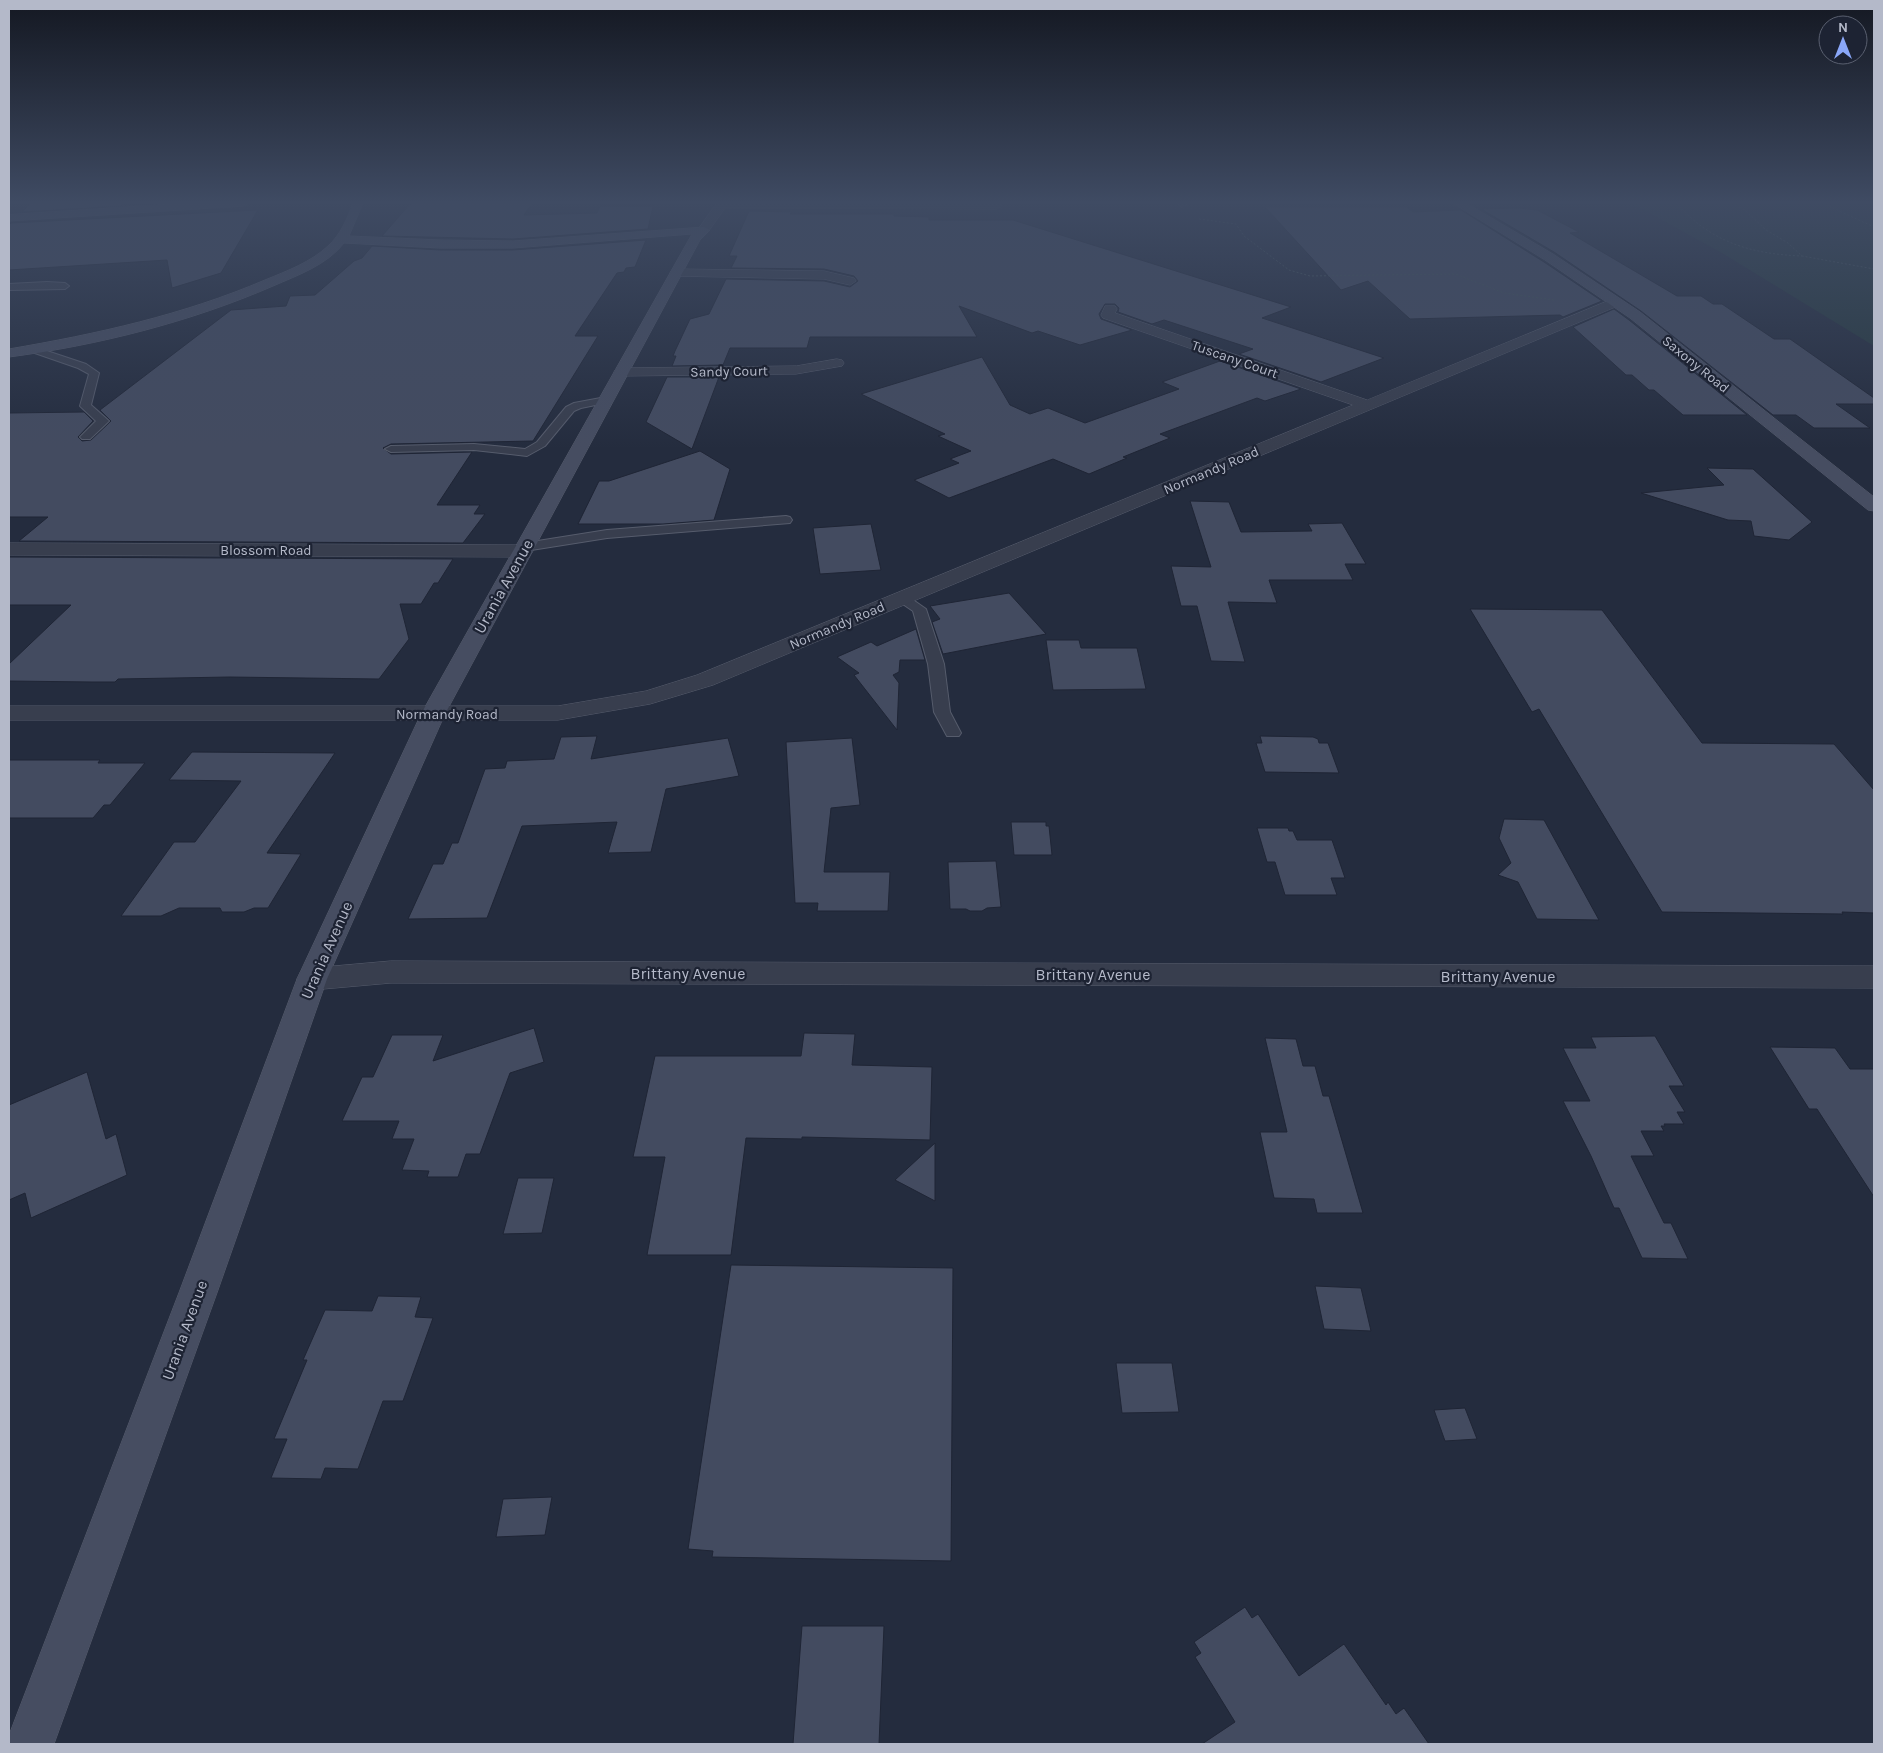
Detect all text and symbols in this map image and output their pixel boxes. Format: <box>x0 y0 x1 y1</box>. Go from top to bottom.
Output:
north arrow <box>1818 15 1868 65</box>
text: N <box>1838 19 1848 36</box>
street label: Saxony Road <box>1659 332 1733 397</box>
street label: Tuscany Court <box>1189 337 1280 382</box>
street label: Sandy Court <box>690 362 768 381</box>
street label: Normandy Road <box>1161 443 1261 498</box>
street label: Urania Avenue <box>470 536 537 637</box>
street label: Blossom Road <box>220 542 312 559</box>
street label: Normandy Road <box>787 598 887 653</box>
street label: Normandy Road <box>396 706 498 723</box>
street label: Urania Avenue <box>296 898 356 1002</box>
street label: Brittany Avenue <box>631 964 745 983</box>
street label: Brittany Avenue <box>1036 965 1150 984</box>
street label: Brittany Avenue <box>1441 967 1555 986</box>
street label: Urania Avenue <box>158 1278 211 1383</box>

